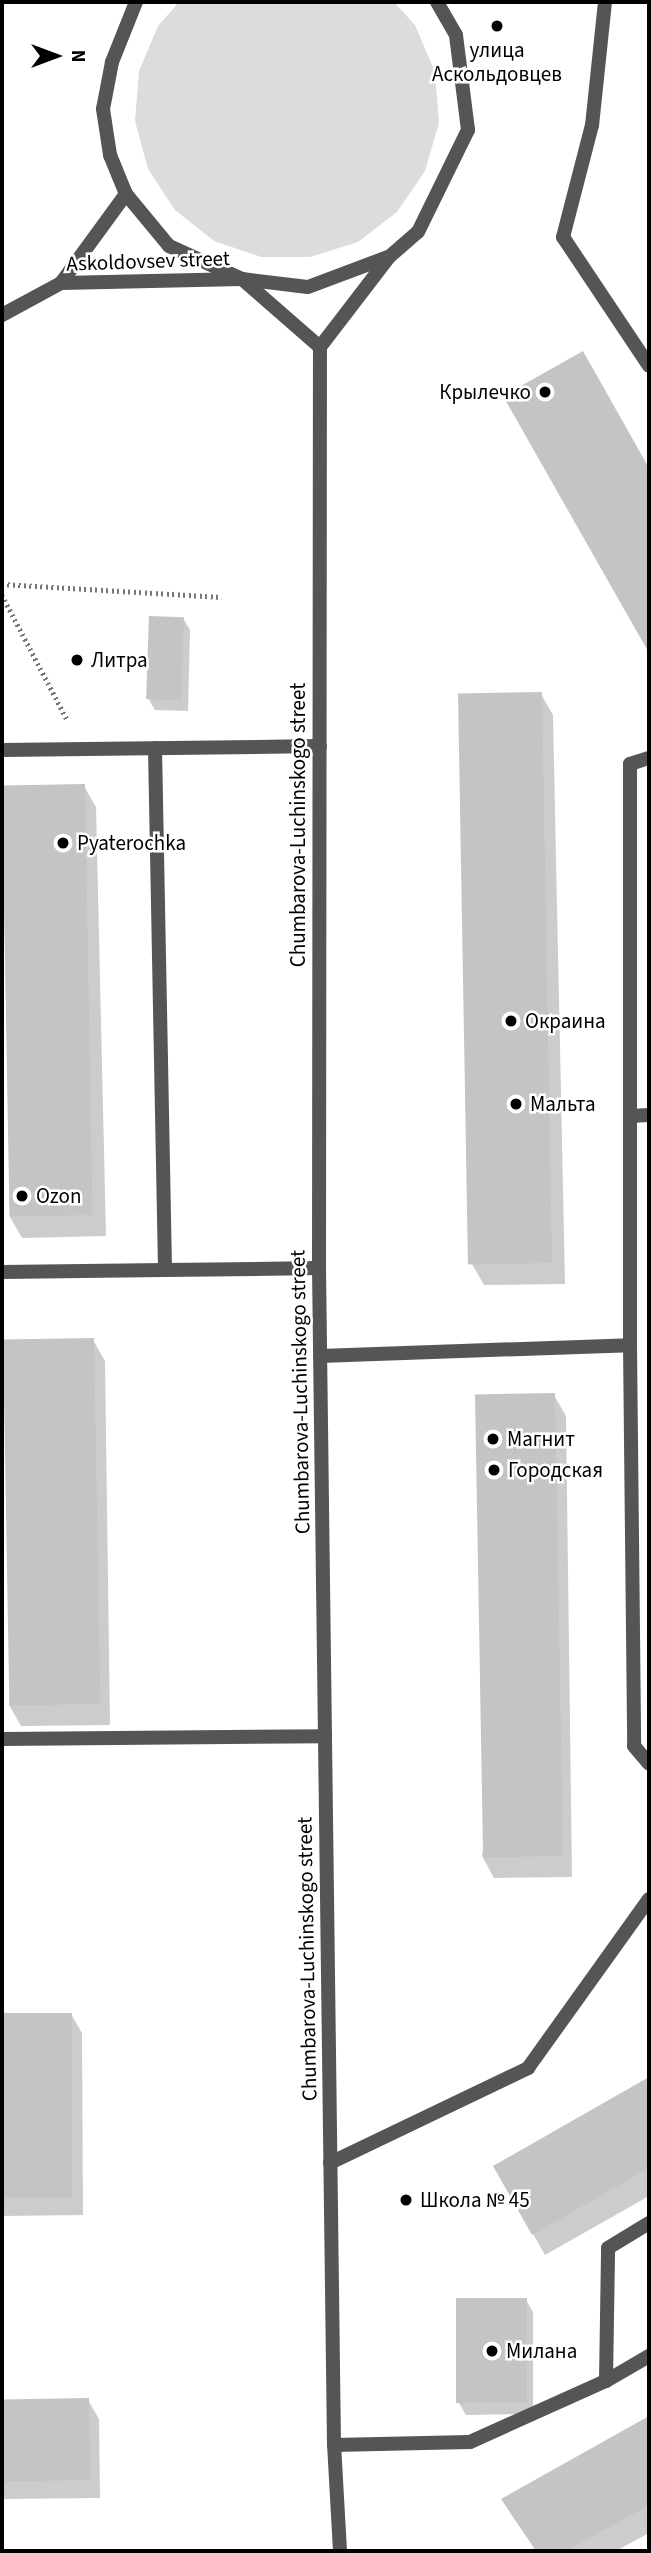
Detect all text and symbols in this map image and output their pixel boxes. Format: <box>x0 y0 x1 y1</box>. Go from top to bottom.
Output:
marker: улица Аскольдовцев <box>489 18 505 34</box>
north arrow <box>21 21 91 91</box>
place label: улица Аскольдовцев <box>432 37 562 87</box>
text: N <box>64 50 91 62</box>
street label: Askoldovsev street <box>66 246 230 276</box>
place label: Крылечко <box>439 379 531 405</box>
marker: Крылечко <box>537 384 553 400</box>
place label: Литра <box>91 647 148 673</box>
marker: Литра <box>69 652 85 668</box>
street label: Chumbarova-Luchinskogo street <box>285 683 311 967</box>
place label: Pyaterochka <box>77 830 186 856</box>
marker: Pyaterochka <box>55 835 71 851</box>
place label: Окраина <box>525 1008 606 1034</box>
marker: Окраина <box>503 1013 519 1029</box>
place label: Мальта <box>530 1091 596 1117</box>
marker: Мальта <box>508 1096 524 1112</box>
place label: Ozon <box>36 1183 81 1209</box>
marker: Ozon <box>14 1188 30 1204</box>
street label: Chumbarova-Luchinskogo street <box>285 1250 315 1534</box>
place label: Магнит <box>507 1426 575 1452</box>
marker: Магнит <box>485 1431 501 1447</box>
place label: Городская <box>508 1457 603 1483</box>
marker: Городская <box>486 1462 502 1478</box>
street label: Chumbarova-Luchinskogo street <box>292 1817 322 2101</box>
place label: Школа № 45 <box>420 2187 530 2213</box>
marker: Школа № 45 <box>398 2192 414 2208</box>
place label: Милана <box>506 2338 577 2364</box>
marker: Милана <box>484 2343 500 2359</box>

